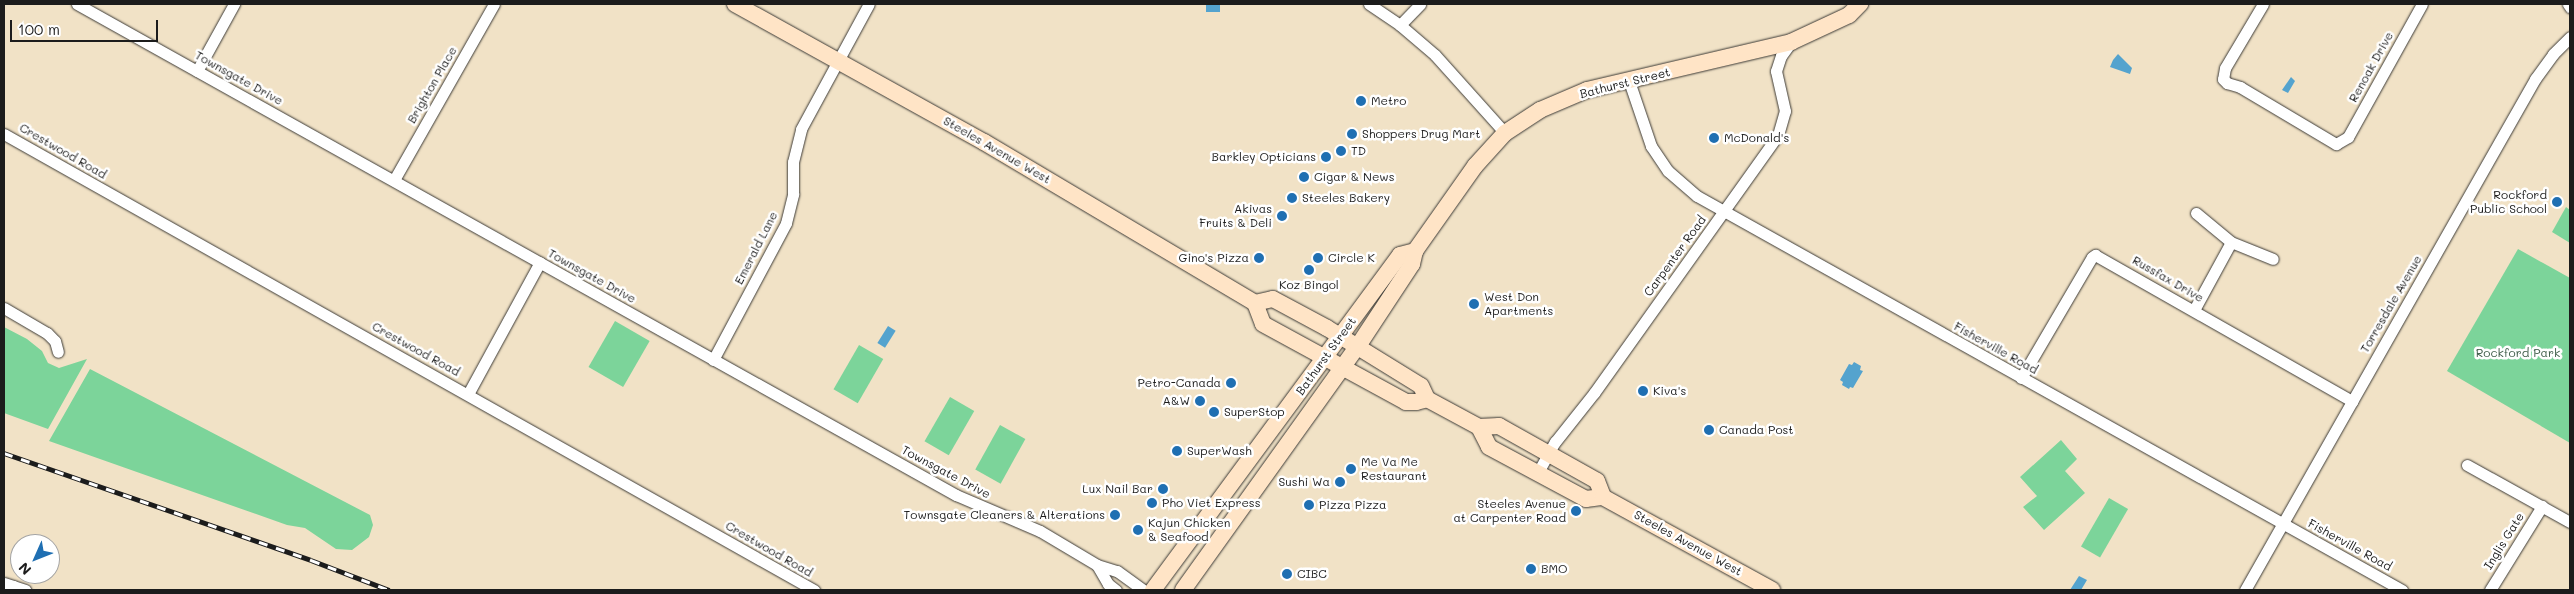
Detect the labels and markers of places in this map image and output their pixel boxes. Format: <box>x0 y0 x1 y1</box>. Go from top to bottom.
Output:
place label: Metro <box>1371 94 1406 108</box>
marker: Metro <box>1355 95 1367 107</box>
place label: Shoppers Drug Mart <box>1362 127 1481 141</box>
marker: Shoppers Drug Mart <box>1346 128 1358 140</box>
place label: McDonald's <box>1724 131 1789 145</box>
marker: McDonald's <box>1708 132 1720 144</box>
place label: TD <box>1351 144 1366 158</box>
marker: TD <box>1335 145 1347 157</box>
place label: Barkley Opticians <box>1212 150 1316 164</box>
marker: Barkley Opticians <box>1320 151 1332 163</box>
place label: Cigar & News <box>1314 170 1394 184</box>
marker: Cigar & News <box>1298 171 1310 183</box>
place label: Rockford Public School <box>2470 188 2547 216</box>
place label: Steeles Bakery <box>1302 191 1390 205</box>
marker: Steeles Bakery <box>1286 192 1298 204</box>
marker: Rockford Public School <box>2551 196 2563 208</box>
place label: Akivas Fruits & Deli <box>1199 202 1272 230</box>
marker: Akivas Fruits & Deli <box>1276 210 1288 222</box>
place label: Gino's Pizza <box>1179 251 1249 265</box>
place label: Circle K <box>1328 251 1375 265</box>
marker: Gino's Pizza <box>1253 252 1265 264</box>
marker: Circle K <box>1312 252 1324 264</box>
marker: Koz Bingol <box>1303 264 1315 276</box>
place label: Koz Bingol <box>1279 278 1339 292</box>
place label: West Don Apartments <box>1484 290 1553 318</box>
marker: West Don Apartments <box>1468 298 1480 310</box>
place label: Petro-Canada <box>1138 376 1221 390</box>
marker: Petro-Canada <box>1225 377 1237 389</box>
place label: Kiva's <box>1653 384 1686 398</box>
marker: Kiva's <box>1637 385 1649 397</box>
place label: A&W <box>1162 394 1190 408</box>
marker: A&W <box>1194 395 1206 407</box>
place label: SuperStop <box>1224 405 1285 419</box>
marker: SuperStop <box>1208 406 1220 418</box>
place label: Canada Post <box>1719 423 1794 437</box>
marker: Canada Post <box>1703 424 1715 436</box>
place label: SuperWash <box>1187 444 1252 458</box>
marker: SuperWash <box>1171 445 1183 457</box>
place label: Me Va Me Restaurant <box>1361 455 1427 483</box>
marker: Me Va Me Restaurant <box>1345 463 1357 475</box>
place label: Sushi Wa <box>1279 475 1330 489</box>
marker: Sushi Wa <box>1334 476 1346 488</box>
place label: Lux Nail Bar <box>1082 482 1153 496</box>
marker: Lux Nail Bar <box>1157 483 1169 495</box>
place label: Pho Viet Express <box>1162 496 1260 510</box>
marker: Pho Viet Express <box>1146 497 1158 509</box>
place label: Steeles Avenue at Carpenter Road <box>1453 497 1566 525</box>
place label: Pizza Pizza <box>1319 498 1386 512</box>
marker: Pizza Pizza <box>1303 499 1315 511</box>
marker: Steeles Avenue at Carpenter Road <box>1570 505 1582 517</box>
place label: Townsgate Cleaners & Alterations <box>904 508 1105 522</box>
marker: Townsgate Cleaners & Alterations <box>1109 509 1121 521</box>
place label: Kajun Chicken & Seafood <box>1148 516 1230 544</box>
marker: Kajun Chicken & Seafood <box>1132 524 1144 536</box>
place label: BMO <box>1541 562 1568 576</box>
marker: BMO <box>1525 563 1537 575</box>
place label: CIBC <box>1297 567 1327 581</box>
marker: CIBC <box>1281 568 1293 580</box>

